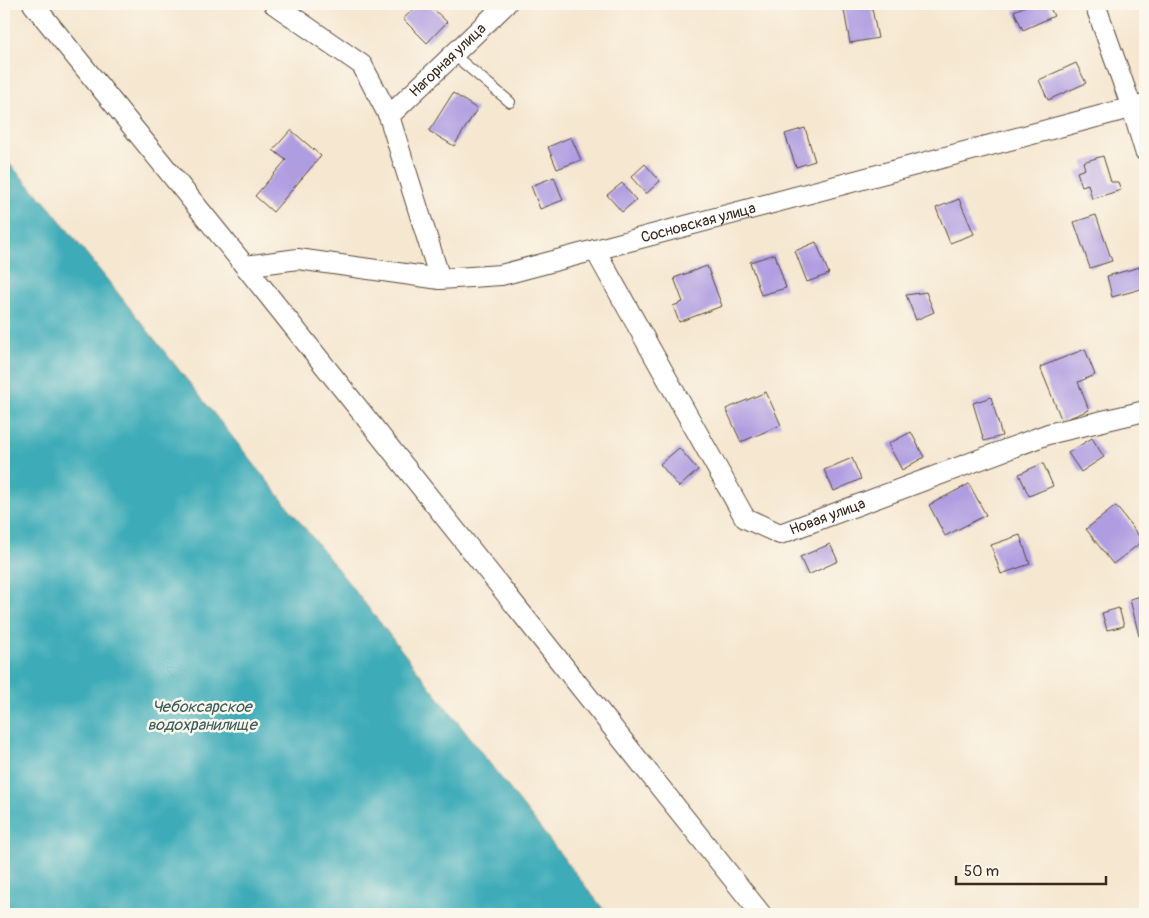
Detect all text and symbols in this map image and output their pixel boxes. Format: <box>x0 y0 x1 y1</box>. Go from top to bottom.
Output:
street label: Нагорная улица <box>405 19 490 101</box>
street label: Сосновская улица <box>639 198 758 247</box>
street label: Новая улица <box>787 494 868 539</box>
water label: Чебоксарское водохранилище <box>147 697 259 735</box>
scale bar <box>956 853 1106 885</box>
text: 50 m <box>964 862 999 881</box>

